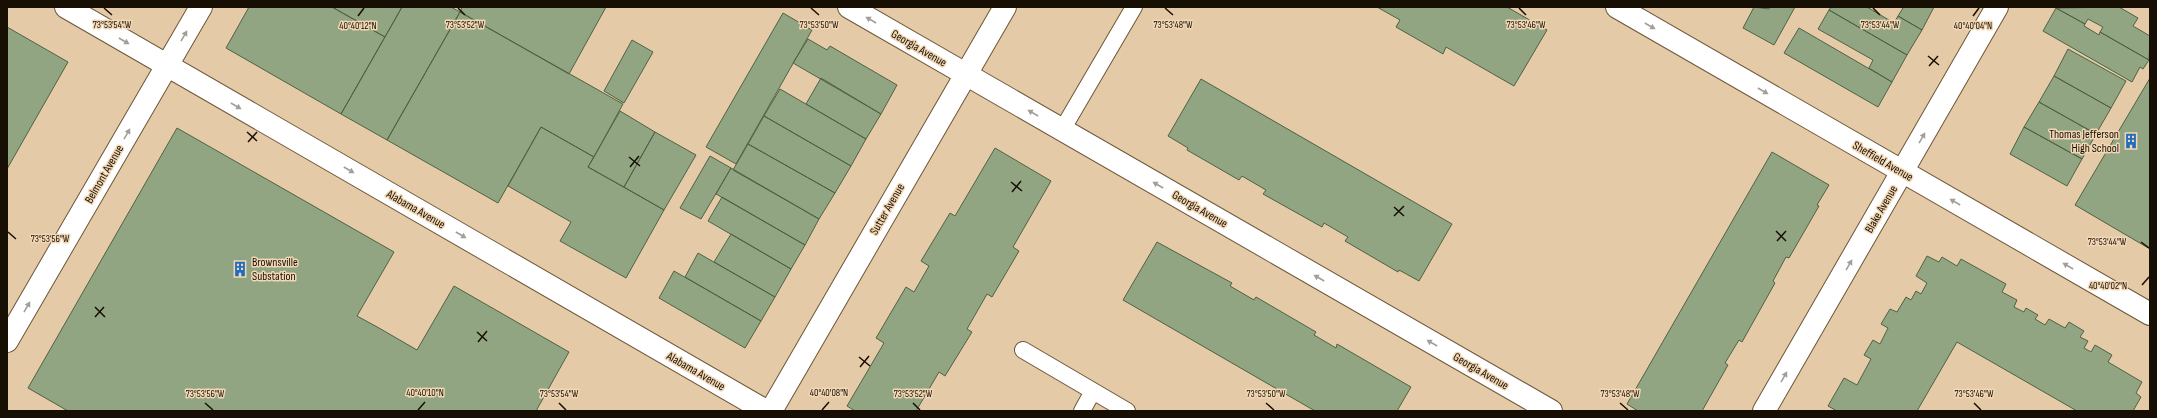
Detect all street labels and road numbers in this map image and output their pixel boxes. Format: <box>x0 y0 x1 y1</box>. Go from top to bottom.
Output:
street label: Georgia Avenue <box>888 26 949 70</box>
street label: Sheffield Avenue <box>1850 138 1916 185</box>
street label: Belmont Avenue <box>82 142 127 206</box>
street label: Sutter Avenue <box>867 181 908 238</box>
street label: Blake Avenue <box>1862 183 1901 236</box>
street label: Alabama Avenue <box>383 186 448 232</box>
street label: Georgia Avenue <box>1169 187 1230 231</box>
street label: Alabama Avenue <box>663 348 728 394</box>
street label: Georgia Avenue <box>1450 349 1511 393</box>

